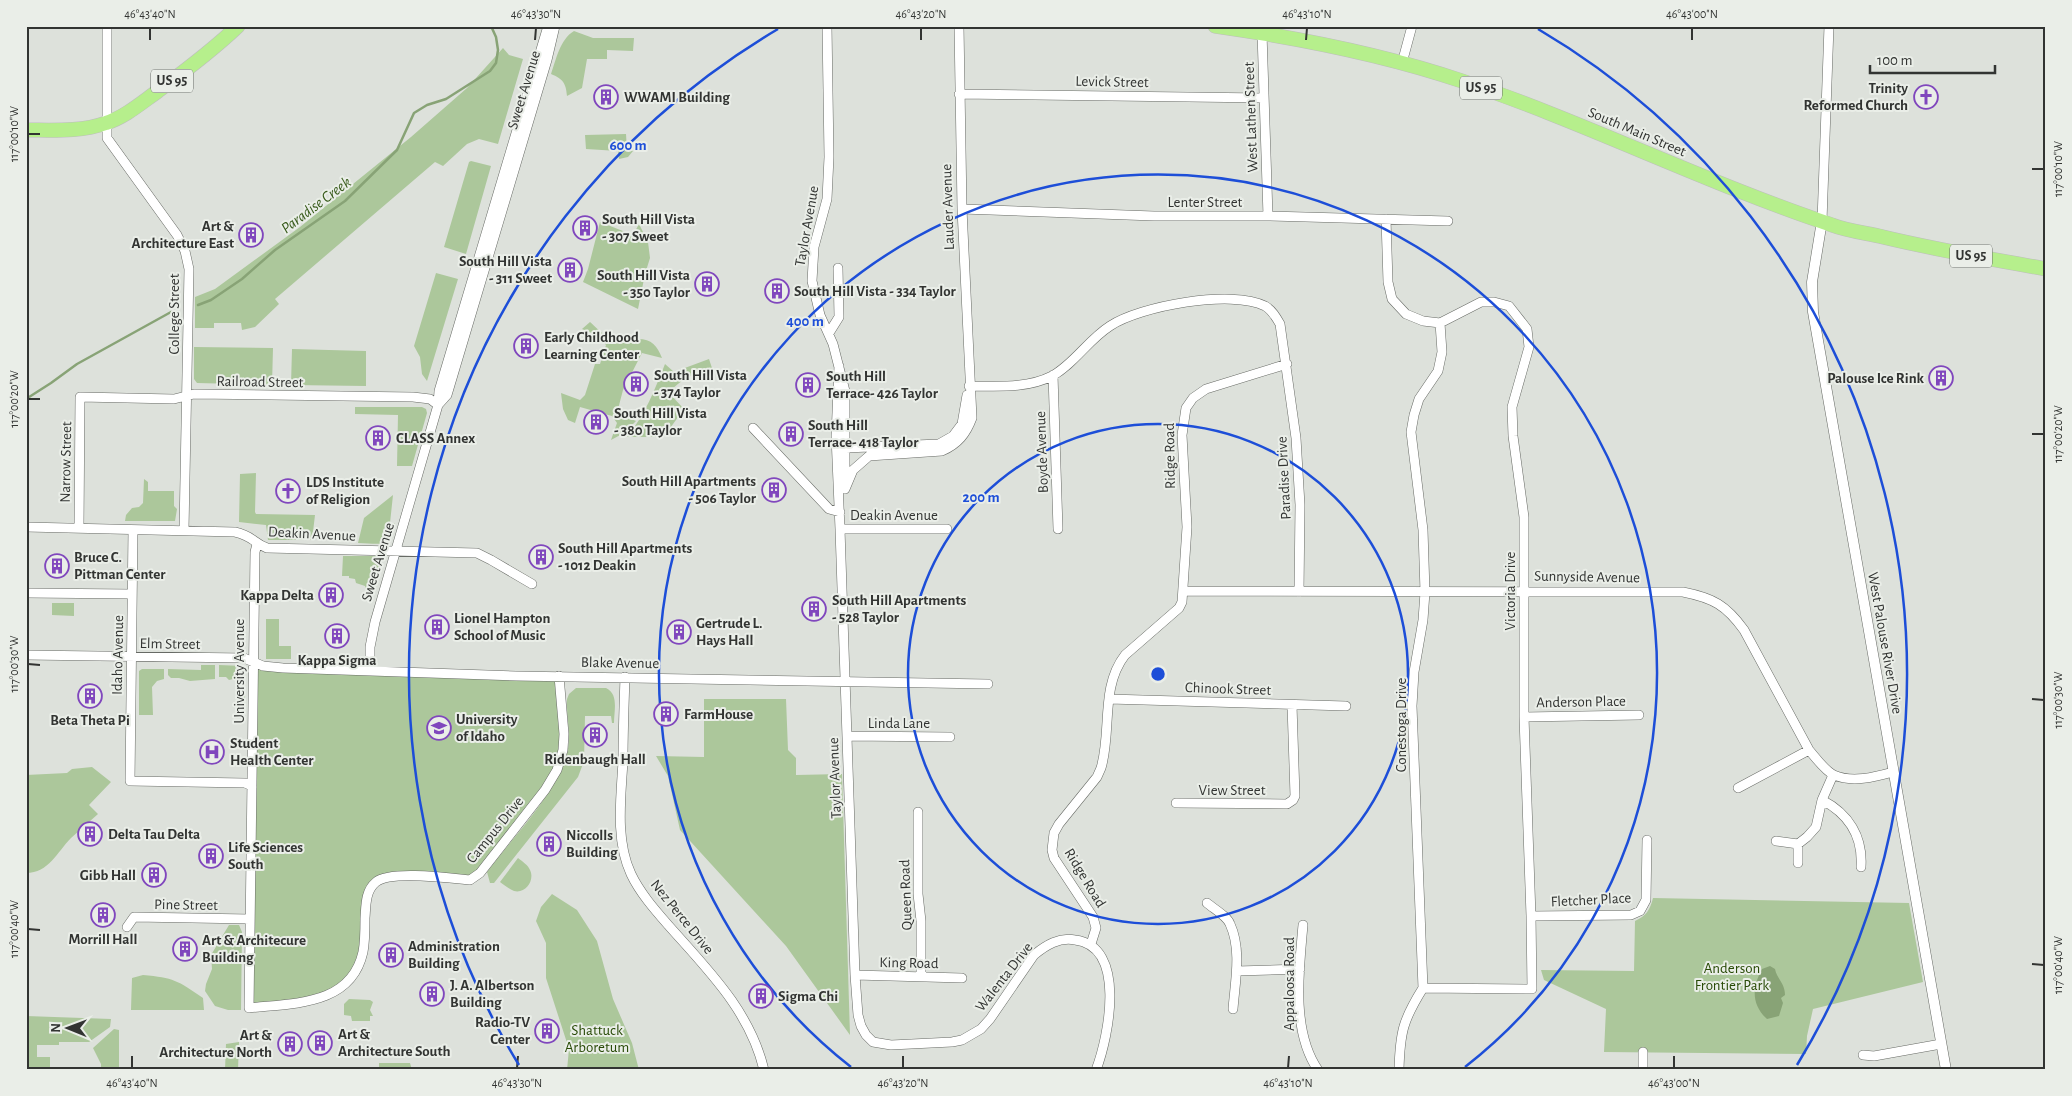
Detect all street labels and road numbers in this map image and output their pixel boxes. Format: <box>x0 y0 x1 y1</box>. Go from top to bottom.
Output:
street label: Sweet Avenue <box>505 49 543 131</box>
street label: West Lathen Street <box>1242 61 1260 173</box>
road number: US 95 <box>151 70 193 92</box>
street label: Levick Street <box>1075 74 1149 90</box>
road number: US 95 <box>1460 76 1502 100</box>
street label: South Main Street <box>1586 105 1688 159</box>
street label: Lauder Avenue <box>939 163 957 251</box>
street label: Taylor Avenue <box>793 185 821 267</box>
street label: Lenter Street <box>1168 195 1243 210</box>
road number: US 95 <box>1950 245 1992 268</box>
street label: College Street <box>167 273 182 355</box>
street label: Railroad Street <box>216 374 304 390</box>
street label: Boyde Avenue <box>1033 411 1051 493</box>
street label: Narrow Street <box>58 421 74 503</box>
street label: Ridge Road <box>1162 423 1178 489</box>
street label: Paradise Drive <box>1274 436 1294 520</box>
street label: Deakin Avenue <box>850 508 938 523</box>
street label: Sweet Avenue <box>359 521 397 603</box>
street label: Deakin Avenue <box>268 524 356 544</box>
street label: Victoria Drive <box>1503 552 1518 630</box>
street label: Sunnyside Avenue <box>1534 569 1640 585</box>
street label: West Palouse River Drive <box>1865 571 1905 715</box>
street label: Idaho Avenue <box>110 615 126 695</box>
street label: University Avenue <box>232 618 247 723</box>
street label: Elm Street <box>140 636 201 652</box>
street label: Blake Avenue <box>581 655 659 671</box>
street label: Conestoga Drive <box>1394 678 1409 772</box>
street label: Chinook Street <box>1185 680 1272 698</box>
street label: Anderson Place <box>1536 694 1626 710</box>
street label: Linda Lane <box>868 716 930 731</box>
street label: Taylor Avenue <box>826 737 844 819</box>
street label: View Street <box>1199 783 1266 798</box>
street label: Campus Drive <box>464 794 526 866</box>
street label: Ridge Road <box>1062 846 1109 910</box>
street label: Queen Road <box>897 859 915 931</box>
street label: Nez Perce Drive <box>648 877 716 957</box>
street label: Fletcher Place <box>1550 890 1632 910</box>
street label: Pine Street <box>154 897 218 913</box>
street label: Appaloosa Road <box>1282 937 1297 1031</box>
street label: Walenta Drive <box>972 940 1036 1014</box>
street label: King Road <box>879 955 939 971</box>

